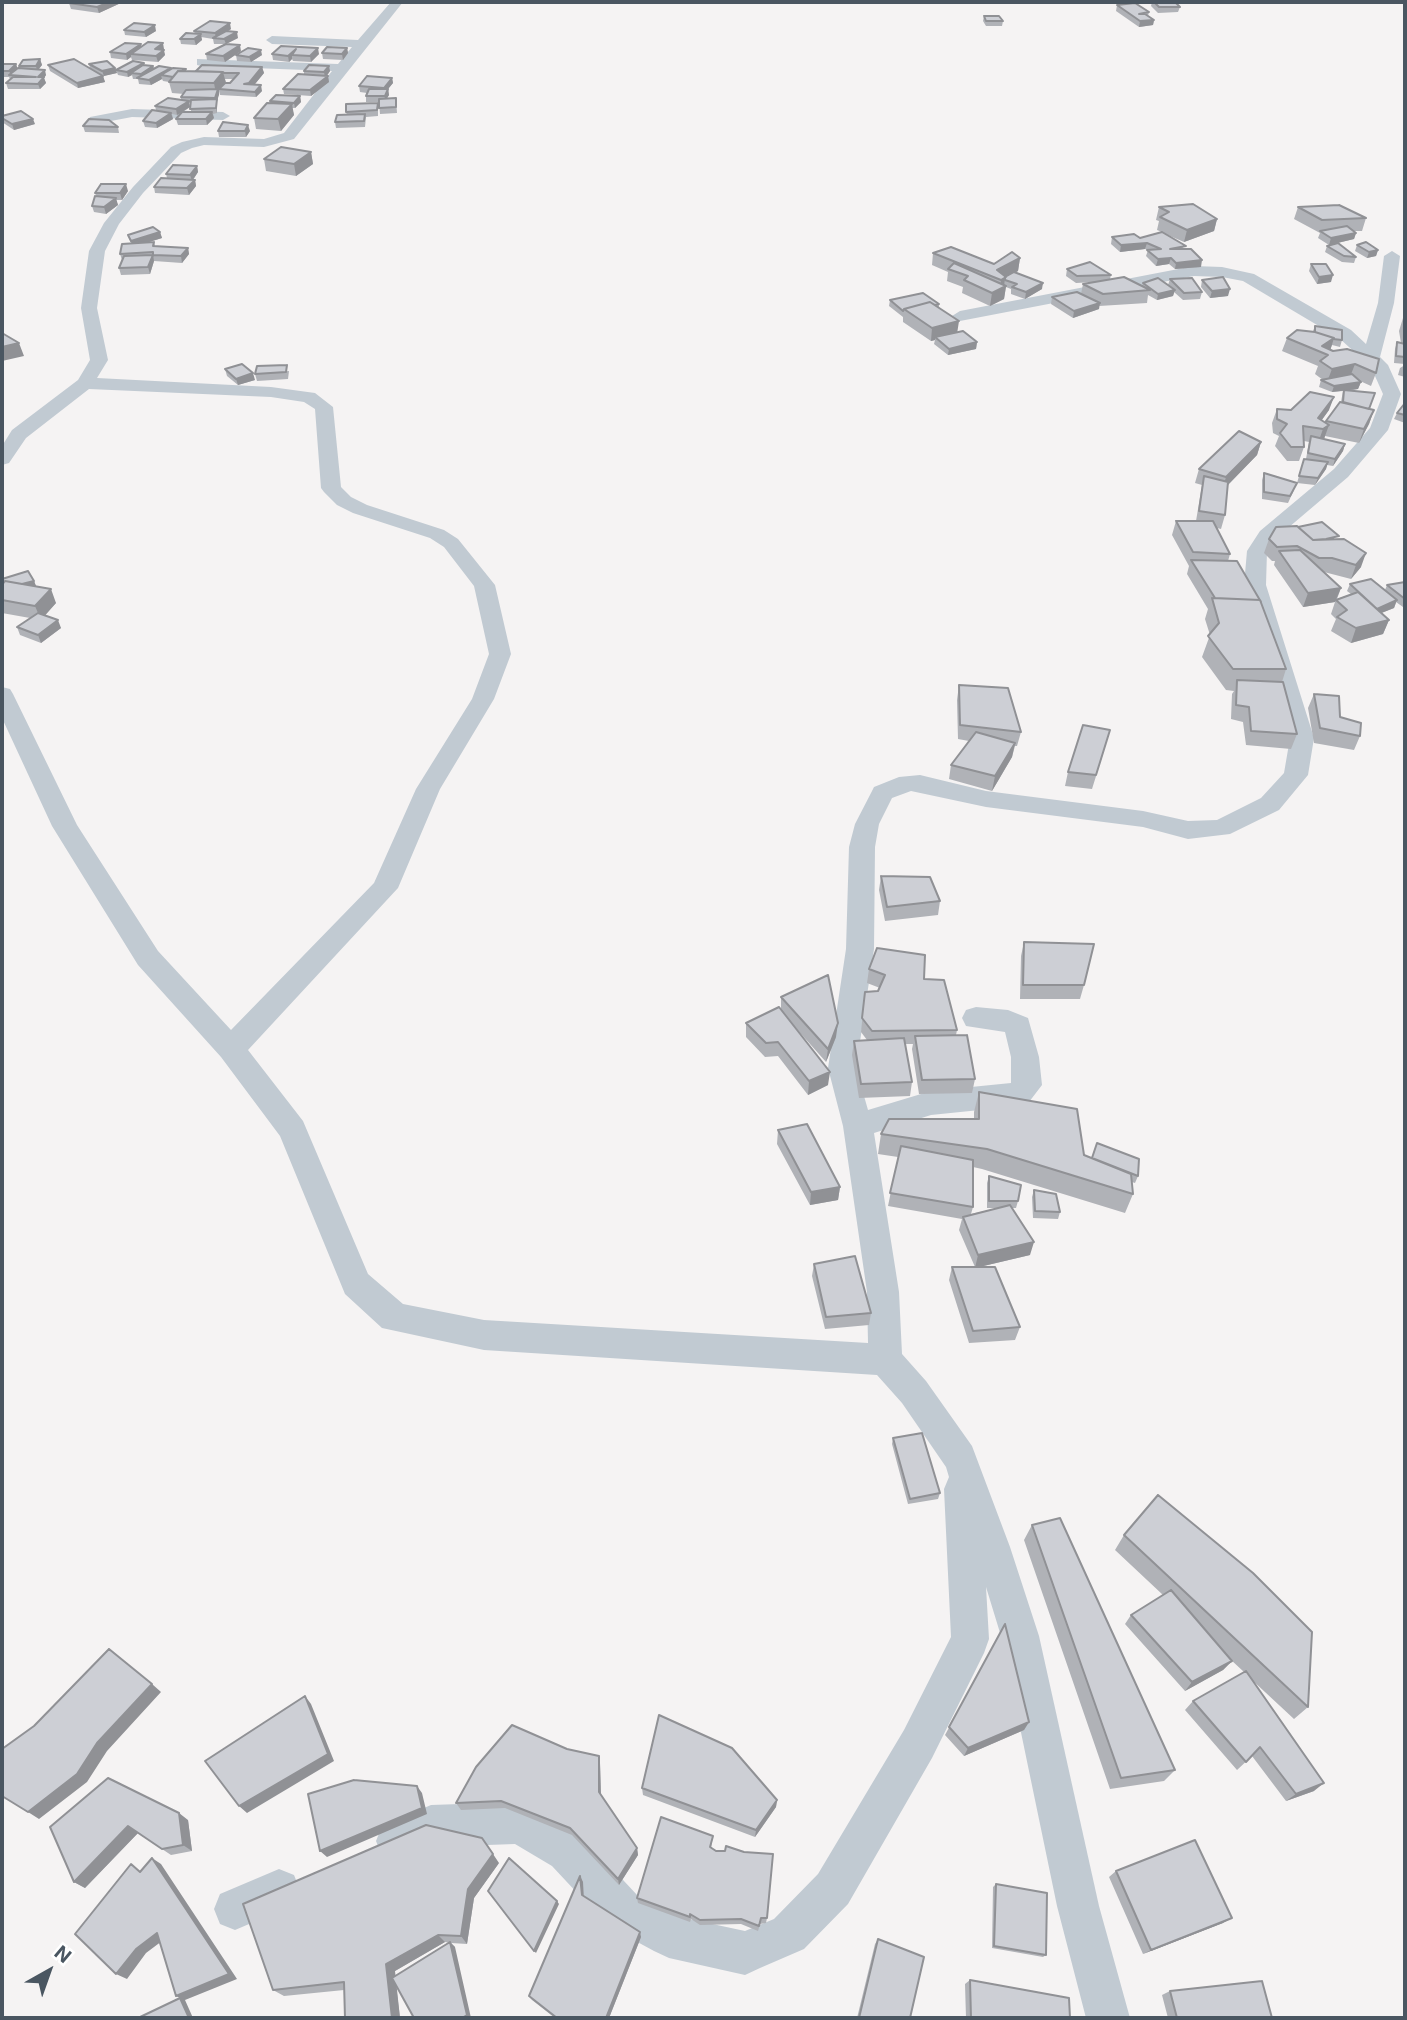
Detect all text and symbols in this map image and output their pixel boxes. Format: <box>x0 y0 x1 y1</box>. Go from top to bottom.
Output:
north arrow <box>14 1936 84 2006</box>
text: N <box>50 1941 76 1968</box>

